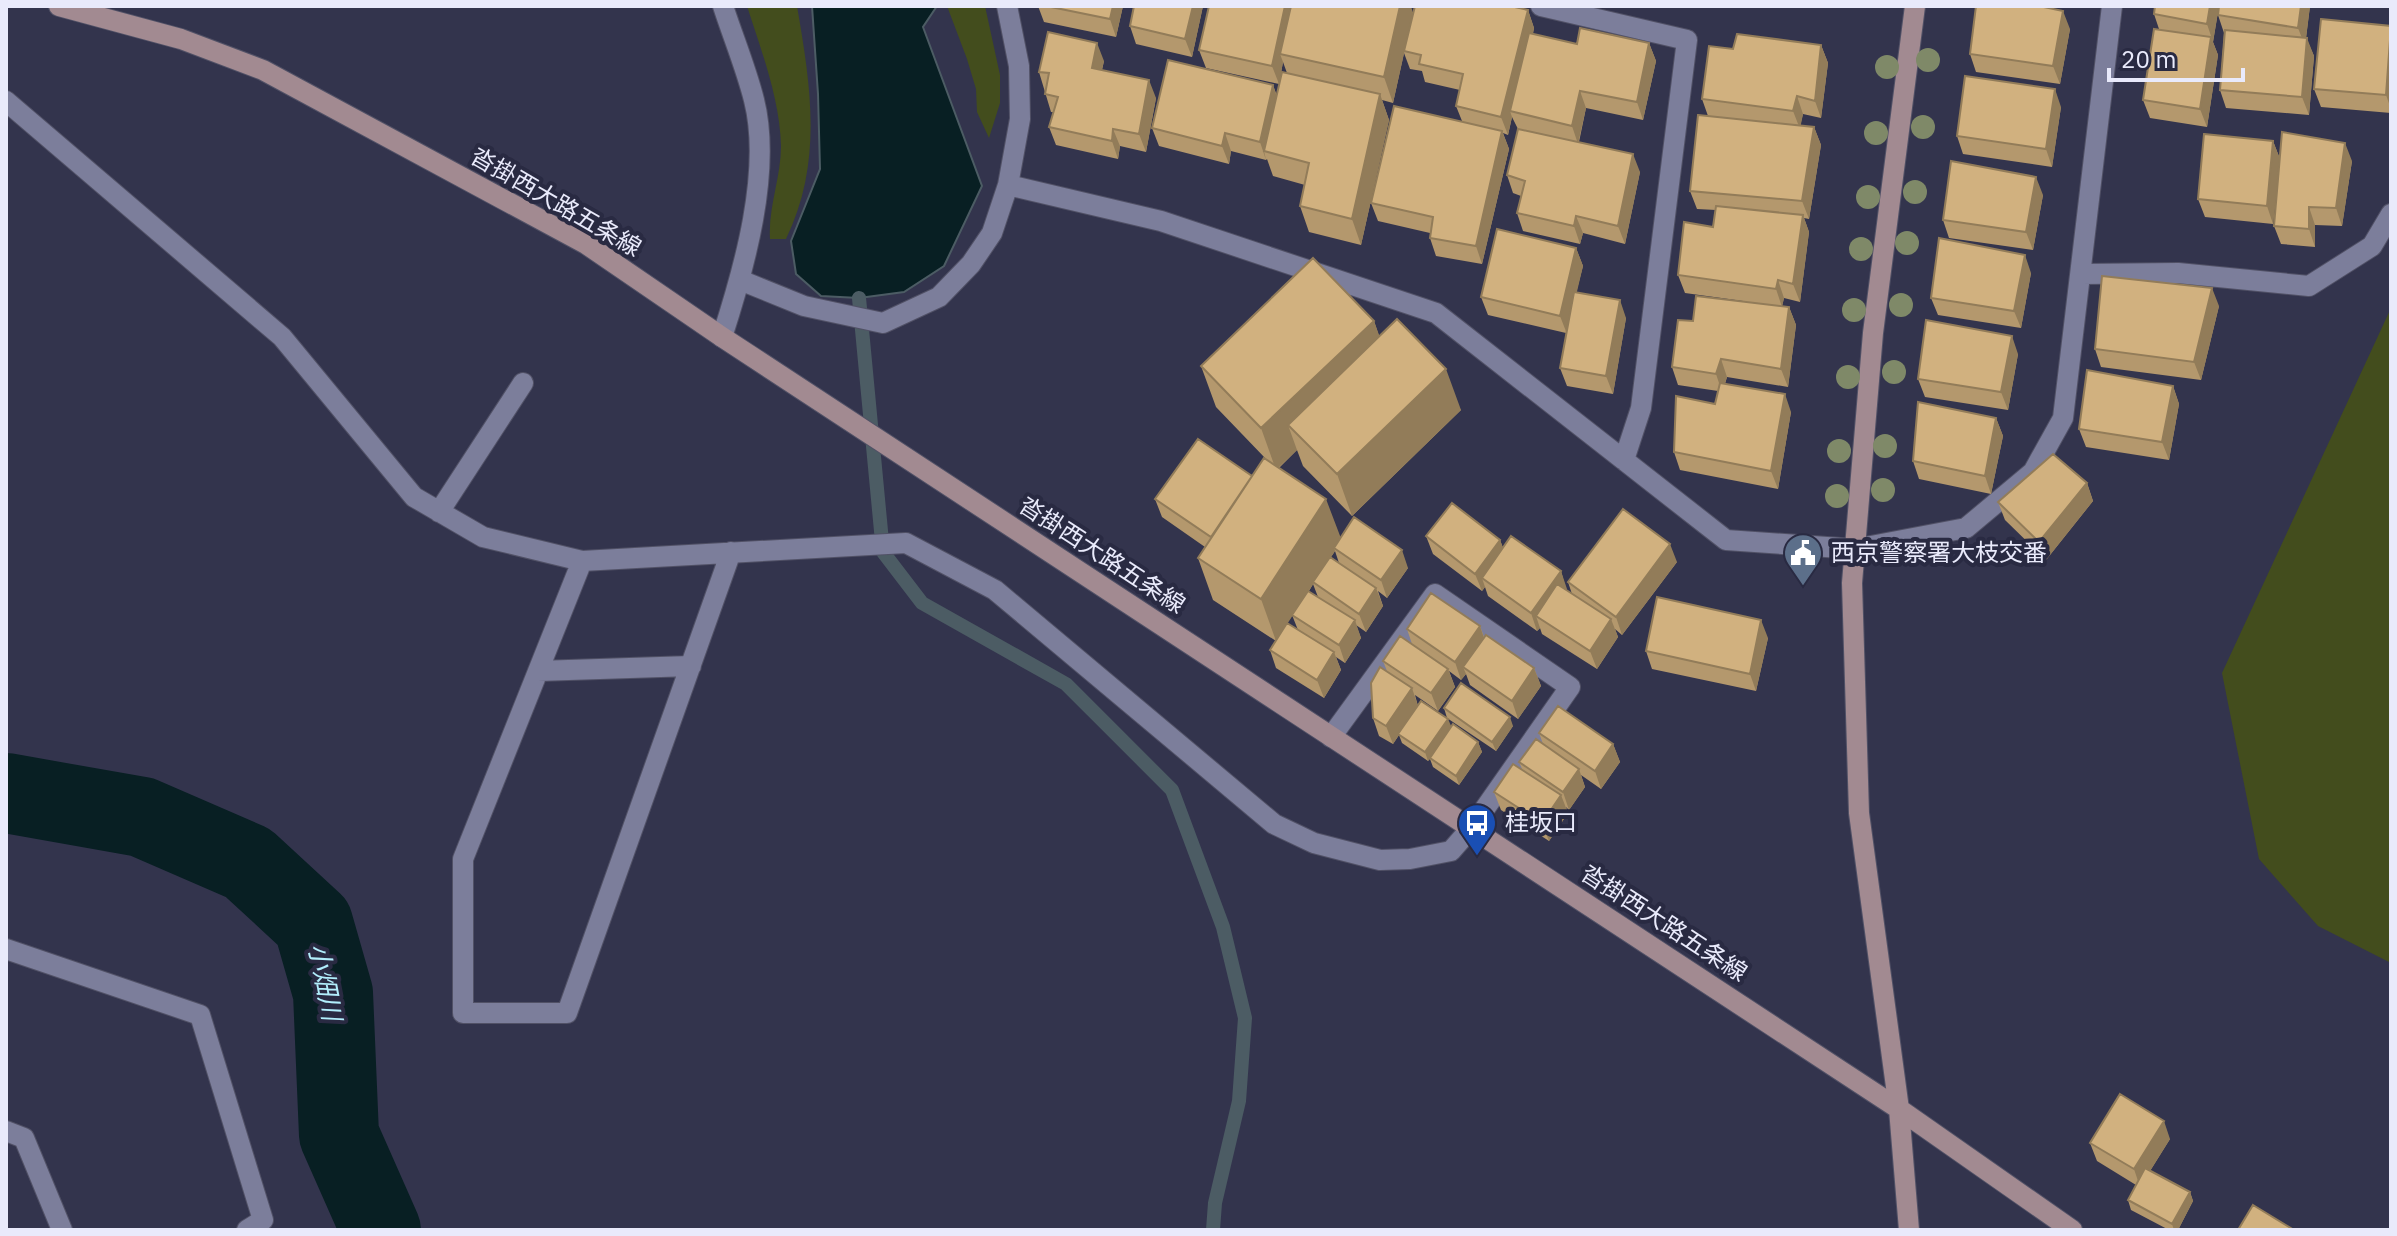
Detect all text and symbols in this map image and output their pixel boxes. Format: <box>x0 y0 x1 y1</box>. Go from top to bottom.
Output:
scale bar <box>2109 32 2243 82</box>
text: 20 m <box>2121 43 2176 75</box>
street label: 沓掛西大路五条線 <box>465 139 648 263</box>
street label: 沓掛西大路五条線 <box>1013 488 1192 620</box>
public building icon: 西京警察署大枝交番 <box>1782 532 1824 587</box>
place label: 西京警察署大枝交番 <box>1831 536 2047 568</box>
bus stop icon: 桂坂口 <box>1456 802 1498 857</box>
place label: 桂坂口 <box>1505 806 1577 838</box>
street label: 沓掛西大路五条線 <box>1575 856 1754 988</box>
water label: 小畑川 <box>302 940 351 1026</box>

